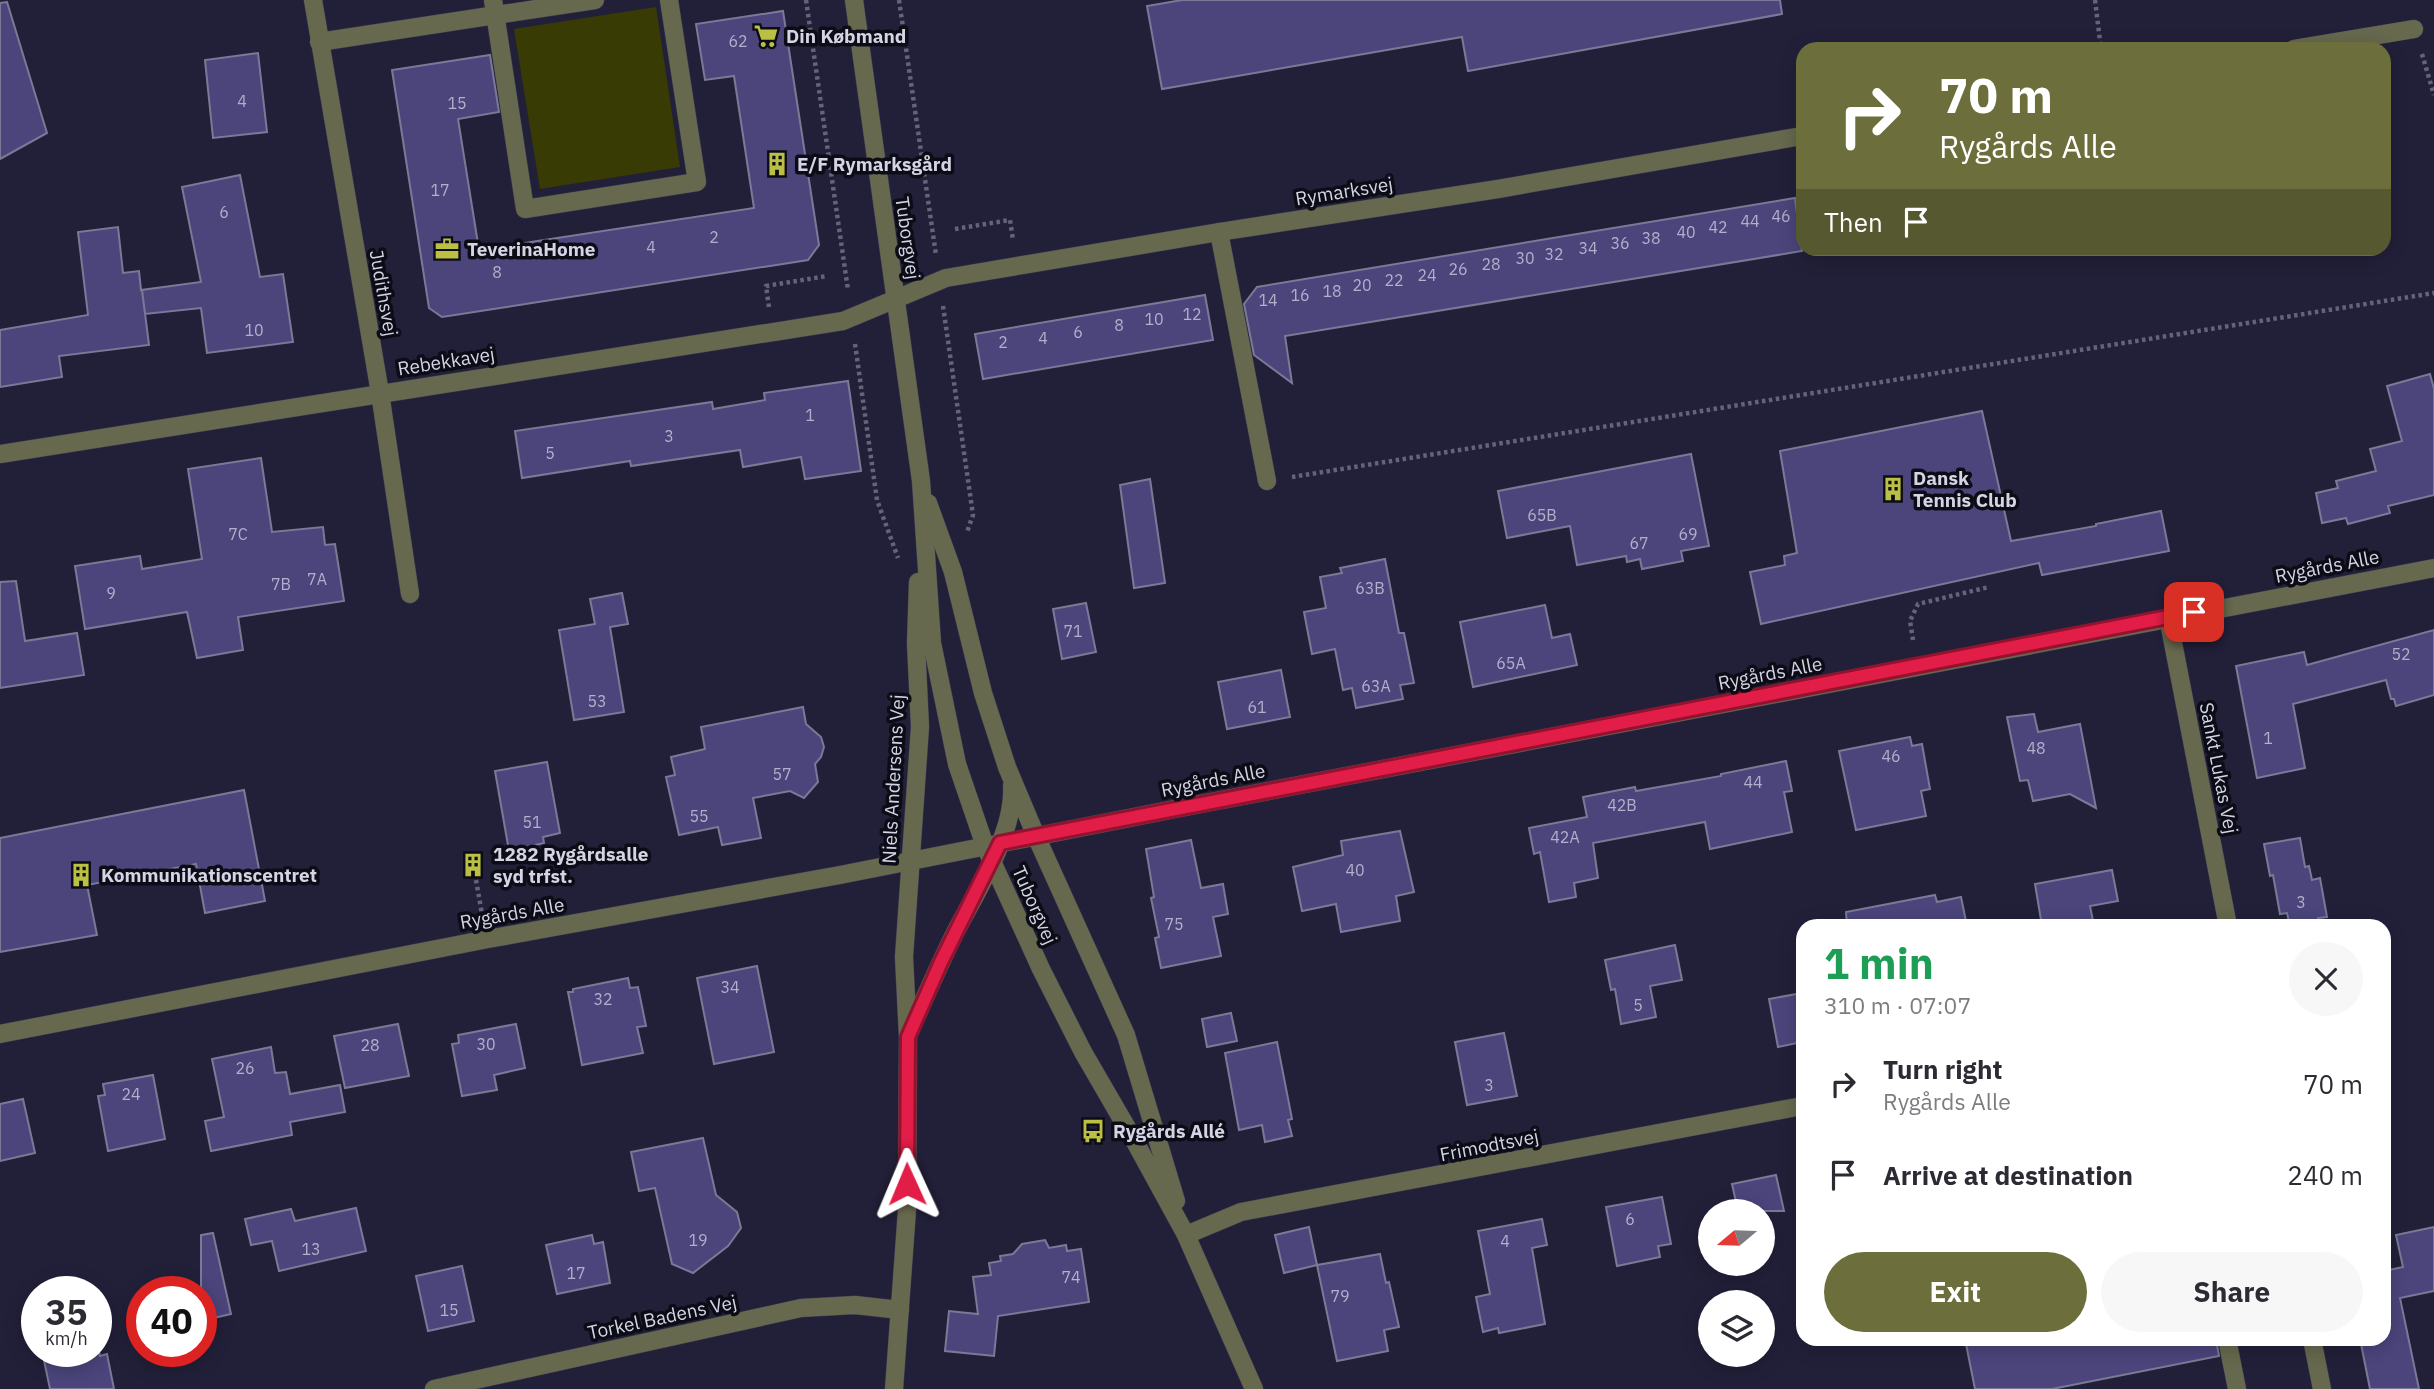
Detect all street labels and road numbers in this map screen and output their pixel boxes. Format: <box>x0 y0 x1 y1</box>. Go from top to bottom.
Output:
street label: Rymarksvej <box>1293 171 1395 211</box>
street label: Tuborgvej <box>890 195 926 281</box>
street label: Judithsvej <box>365 248 403 338</box>
street label: Rebekkavej <box>396 341 496 381</box>
street label: Rygårds Alle <box>2273 544 2381 588</box>
street label: Rygårds Alle <box>1716 651 1824 695</box>
street label: Niels Andersens Vej <box>877 694 909 864</box>
street label: Sankt Lukas Vej <box>2195 700 2243 836</box>
street label: Rygårds Alle <box>1159 758 1267 802</box>
street label: Tuborgvej <box>1007 862 1063 948</box>
street label: Rygårds Alle <box>458 892 566 934</box>
street label: Frimodtsvej <box>1437 1124 1541 1166</box>
street label: Torkel Badens Vej <box>585 1289 739 1345</box>

